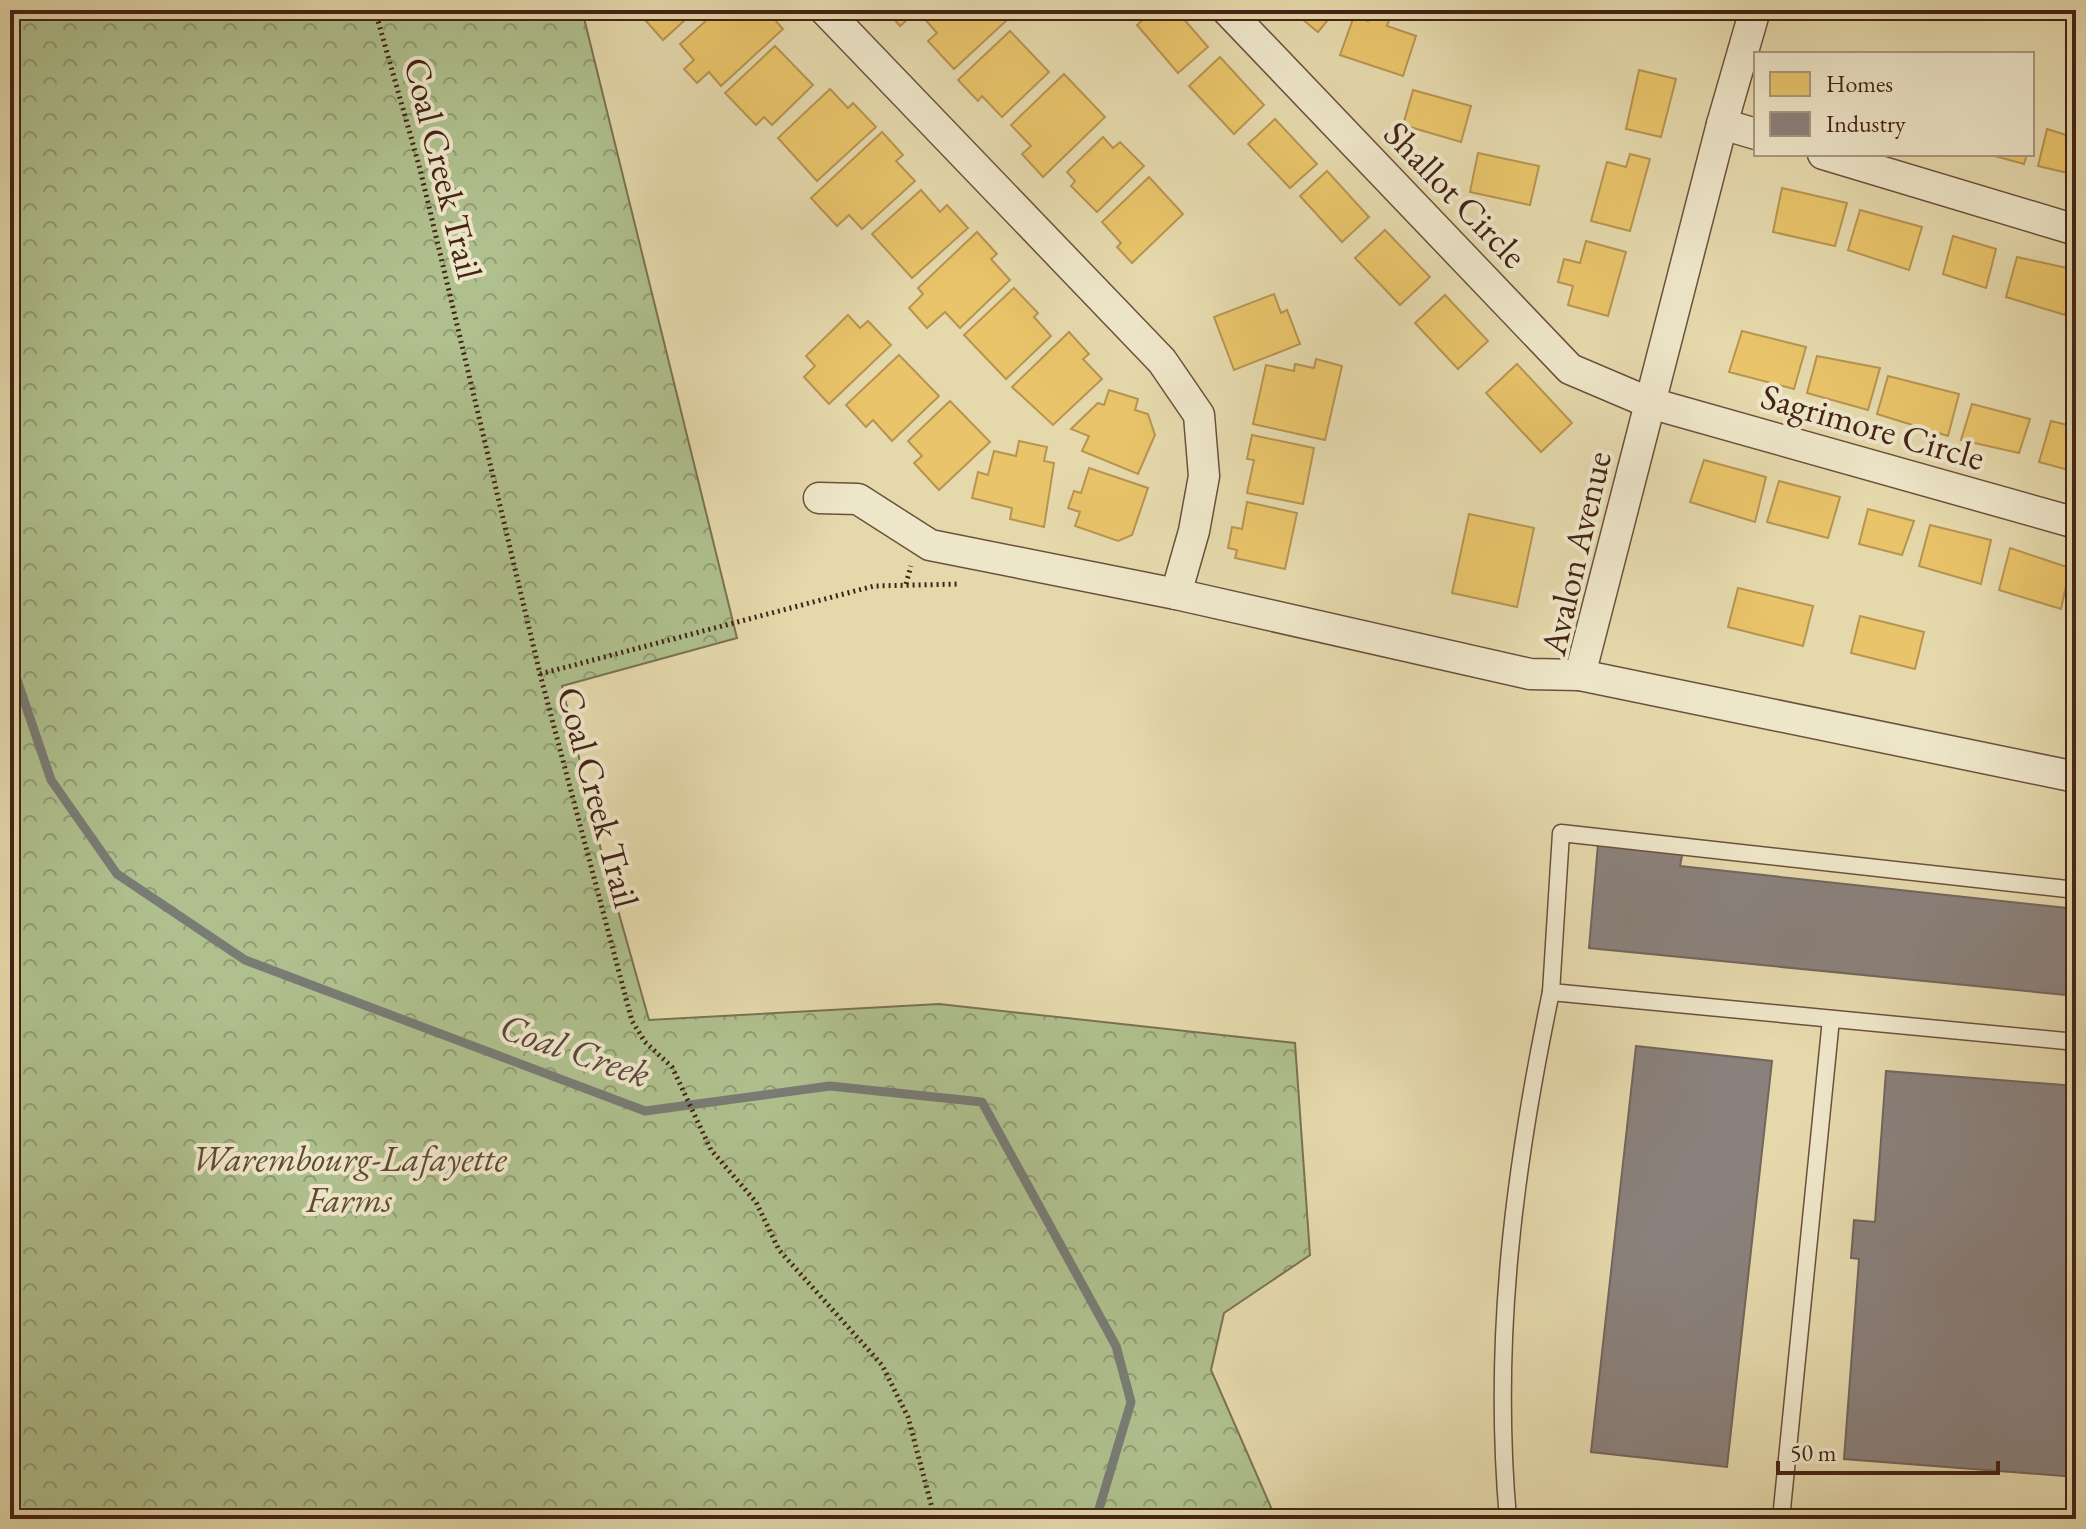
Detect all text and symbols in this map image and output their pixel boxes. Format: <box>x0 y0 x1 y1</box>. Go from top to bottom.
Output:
street label: Coal Creek Trail <box>393 52 494 284</box>
legend <box>1754 52 2034 156</box>
text: Homes <box>1826 68 1893 99</box>
text: Industry <box>1826 108 1906 139</box>
street label: Shallot Circle <box>1374 111 1537 278</box>
street label: Sagrimore Circle <box>1756 372 1990 481</box>
street label: Avalon Avenue <box>1529 446 1622 661</box>
street label: Coal Creek Trail <box>546 682 651 913</box>
water label: Coal Creek <box>494 1001 657 1098</box>
park label: Warembourg-Lafayette Farms <box>191 1135 507 1223</box>
scale bar <box>1778 1425 1998 1475</box>
text: 50 m <box>1790 1437 1837 1468</box>

